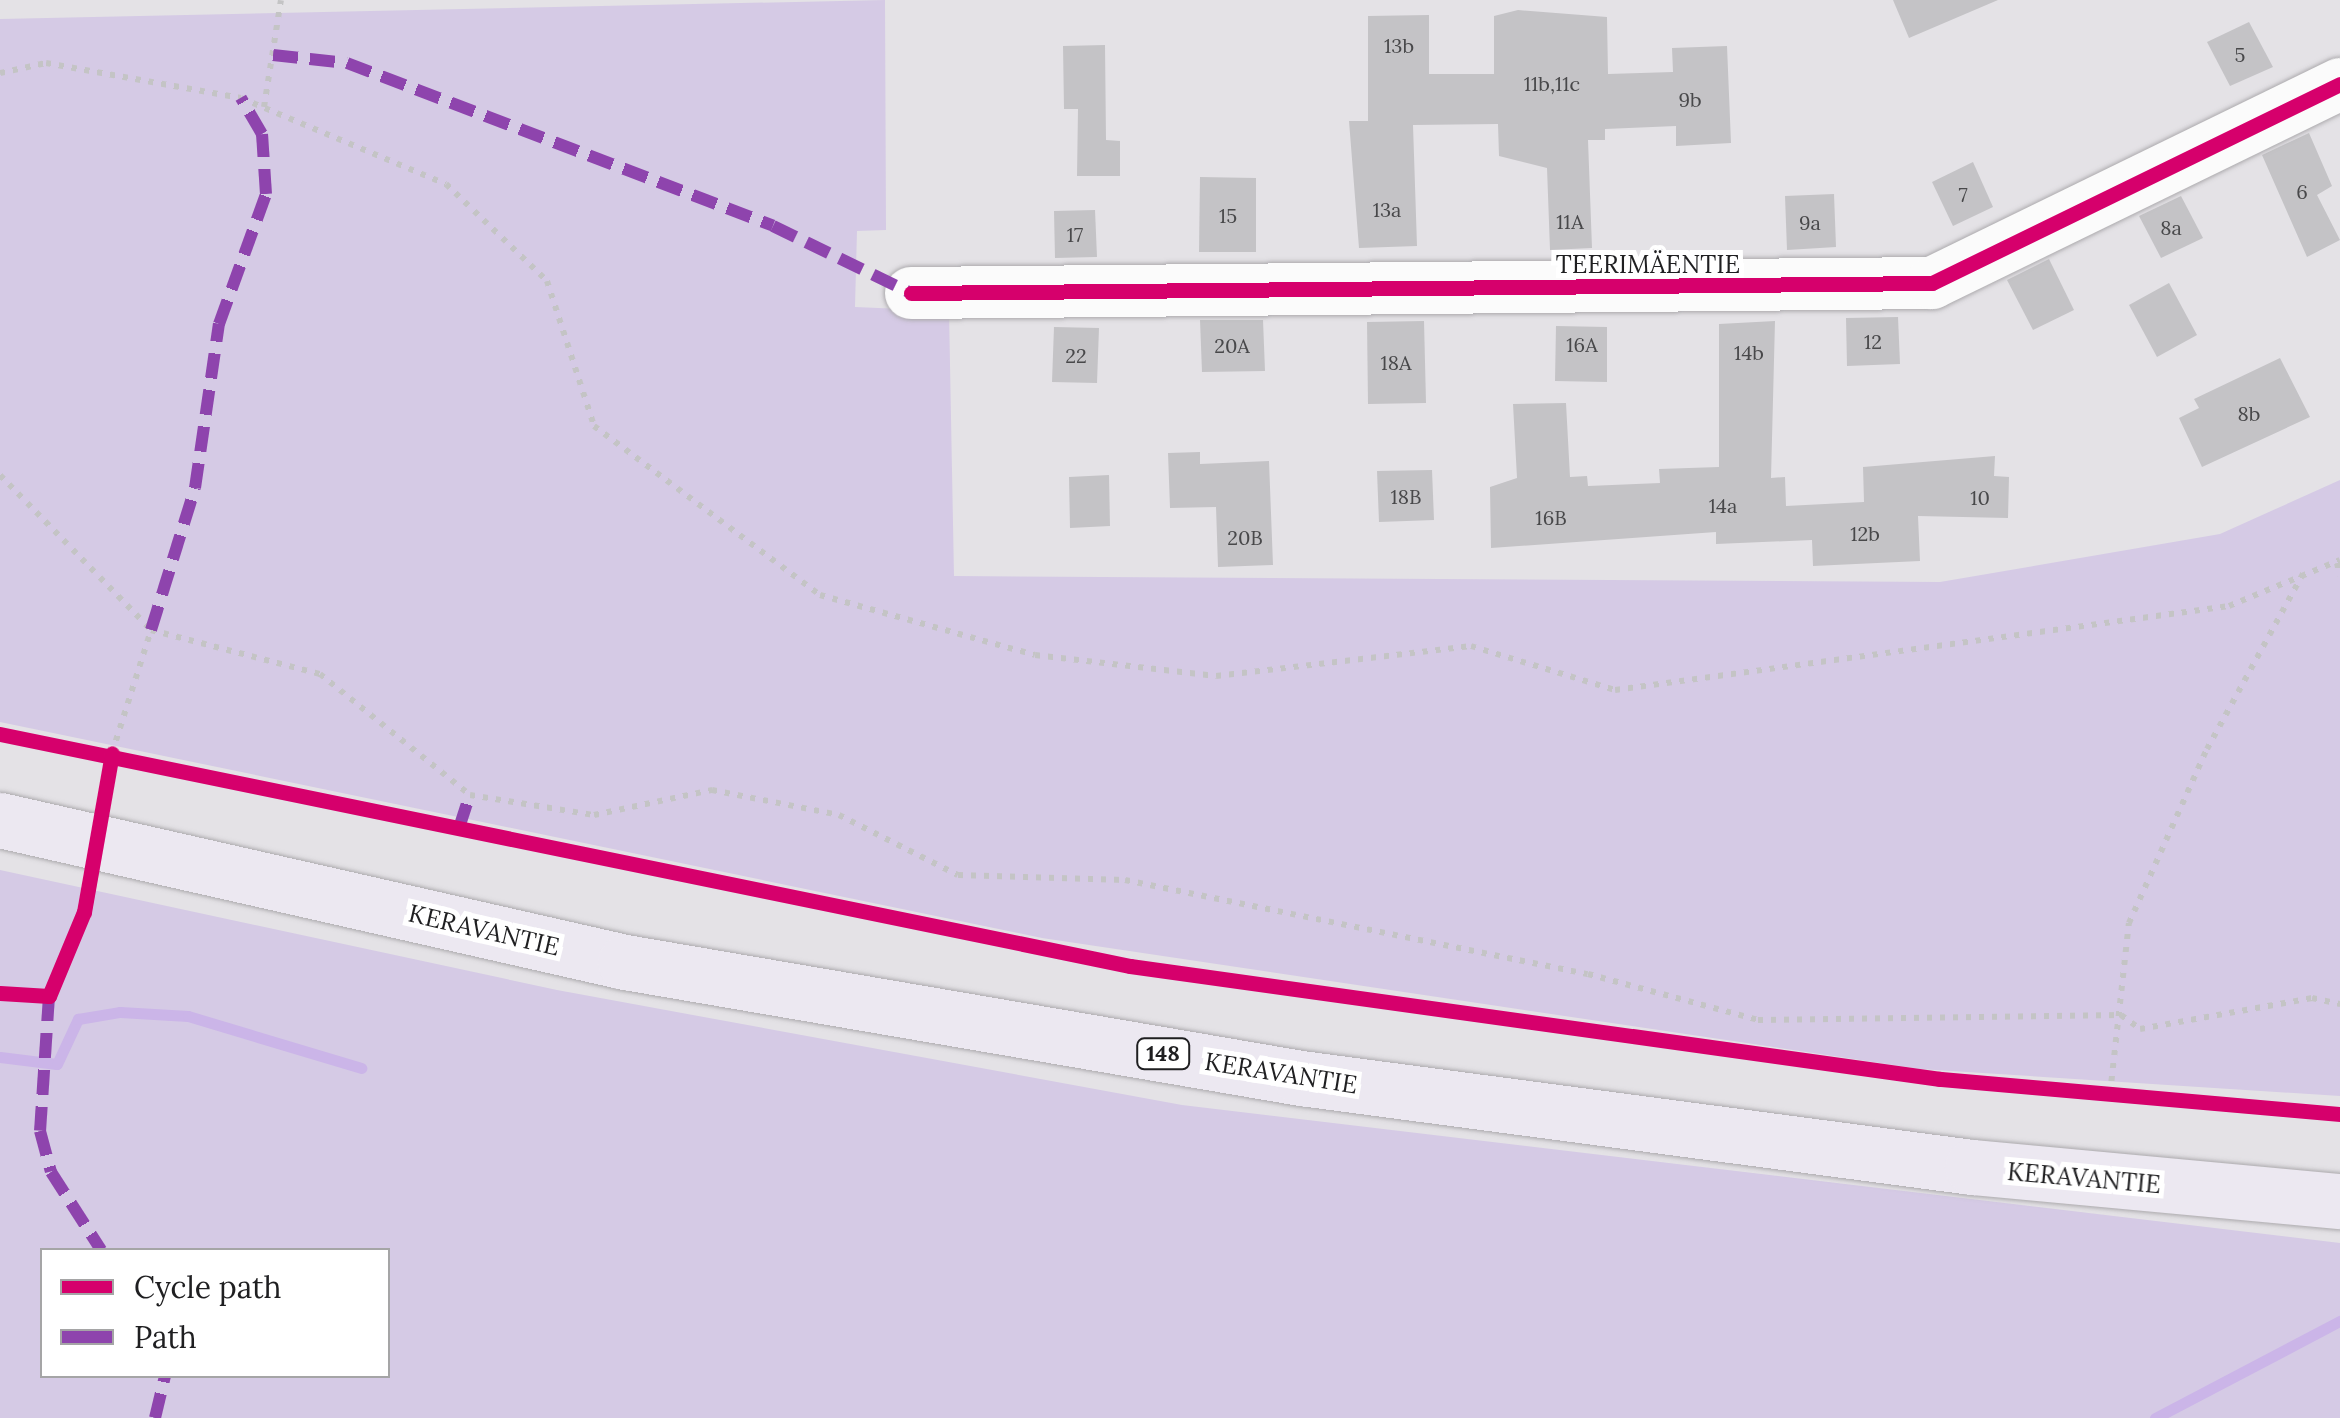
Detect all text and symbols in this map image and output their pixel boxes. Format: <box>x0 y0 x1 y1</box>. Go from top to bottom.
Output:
house number: 13b <box>1384 33 1414 57</box>
house number: 5 <box>2235 42 2245 66</box>
house number: 11b,11c <box>1524 71 1580 95</box>
house number: 9b <box>1678 87 1702 111</box>
house number: 6 <box>2296 179 2308 203</box>
house number: 7 <box>1958 182 1968 206</box>
house number: 13a <box>1373 197 1401 221</box>
house number: 15 <box>1219 203 1237 227</box>
house number: 11A <box>1556 209 1584 233</box>
house number: 9a <box>1799 210 1821 234</box>
house number: 8a <box>2160 215 2182 239</box>
house number: 17 <box>1067 222 1083 246</box>
street label: TEERIMÄENTIE <box>1556 249 1740 279</box>
house number: 12 <box>1864 329 1882 353</box>
house number: 16A <box>1566 332 1598 356</box>
house number: 20A <box>1214 333 1250 357</box>
house number: 14b <box>1734 340 1764 364</box>
house number: 22 <box>1065 343 1087 367</box>
house number: 18A <box>1380 350 1412 374</box>
house number: 8b <box>2238 401 2260 425</box>
house number: 18B <box>1391 484 1421 508</box>
house number: 10 <box>1970 485 1990 509</box>
house number: 14a <box>1709 493 1737 517</box>
house number: 16B <box>1535 505 1567 529</box>
house number: 12b <box>1850 521 1880 545</box>
house number: 20B <box>1227 525 1263 549</box>
street label: KERAVANTIE <box>406 898 562 962</box>
road number: 148 <box>1136 1037 1190 1071</box>
street label: KERAVANTIE <box>1203 1046 1359 1100</box>
street label: KERAVANTIE <box>2006 1156 2162 1200</box>
legend <box>40 1248 390 1378</box>
text: Cycle path <box>134 1268 282 1306</box>
text: Path <box>134 1318 197 1356</box>

